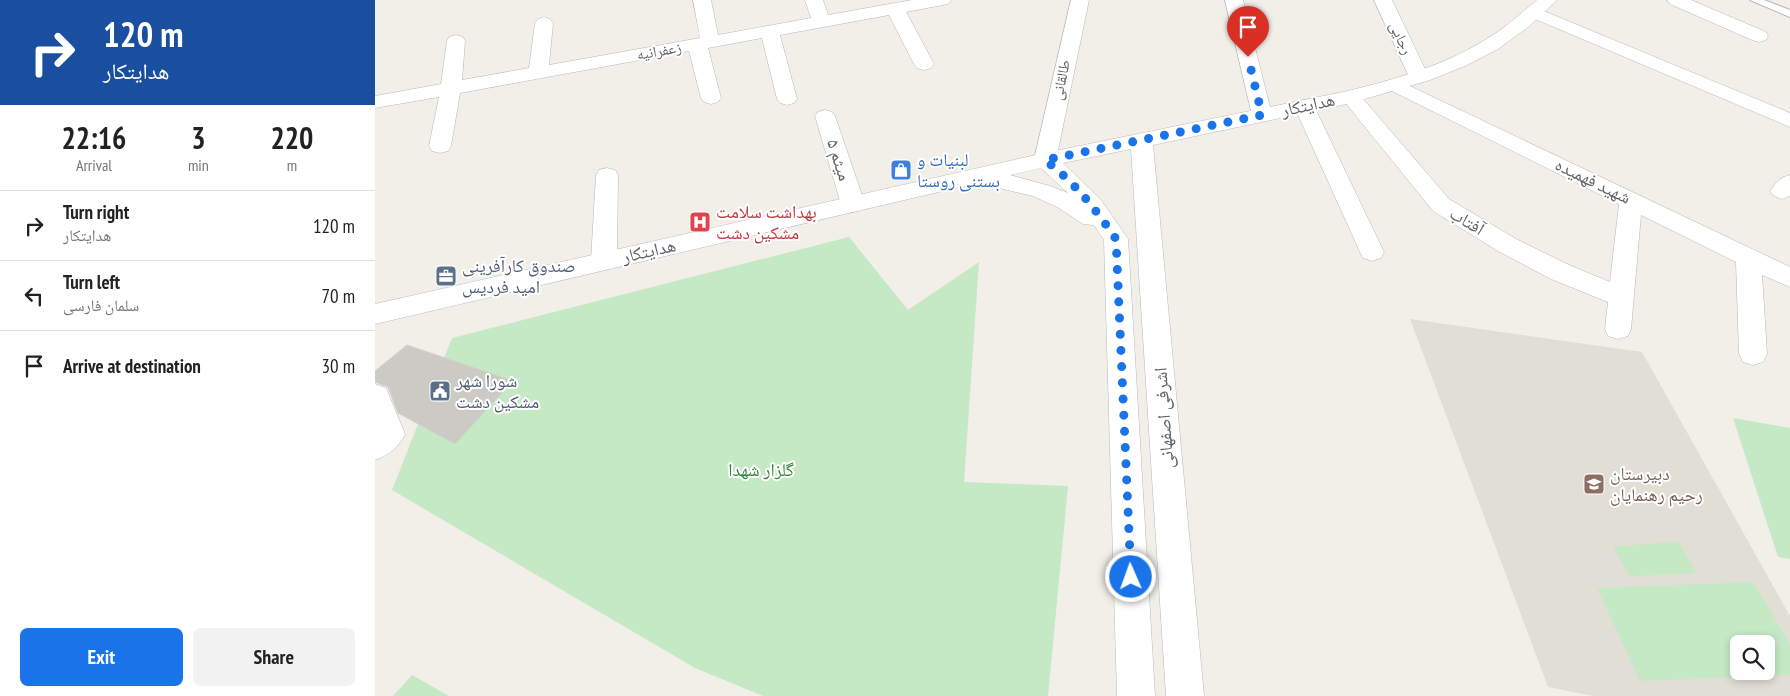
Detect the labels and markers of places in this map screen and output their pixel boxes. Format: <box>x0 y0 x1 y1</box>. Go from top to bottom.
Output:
pin <box>1227 6 1269 57</box>
place label: لبنیات و بستنی روستا <box>917 148 1000 192</box>
shop icon: لبنیات و بستنی روستا <box>889 158 913 182</box>
place label: بهداشت سلامت مشکین دشت <box>716 200 817 244</box>
hospital icon: بهداشت سلامت مشکین دشت <box>688 210 712 234</box>
place label: صندوق کارآفرینی امید فردیس <box>462 254 576 298</box>
office icon: صندوق کارآفرینی امید فردیس <box>434 264 458 288</box>
place label: شورا شهر مشکین دشت <box>455 369 539 413</box>
public building icon: شورا شهر مشکین دشت <box>428 379 452 403</box>
place label: دبیرستان رحیم رهنمایان <box>1610 462 1703 507</box>
school or university icon: دبیرستان رحیم رهنمایان <box>1582 472 1606 496</box>

